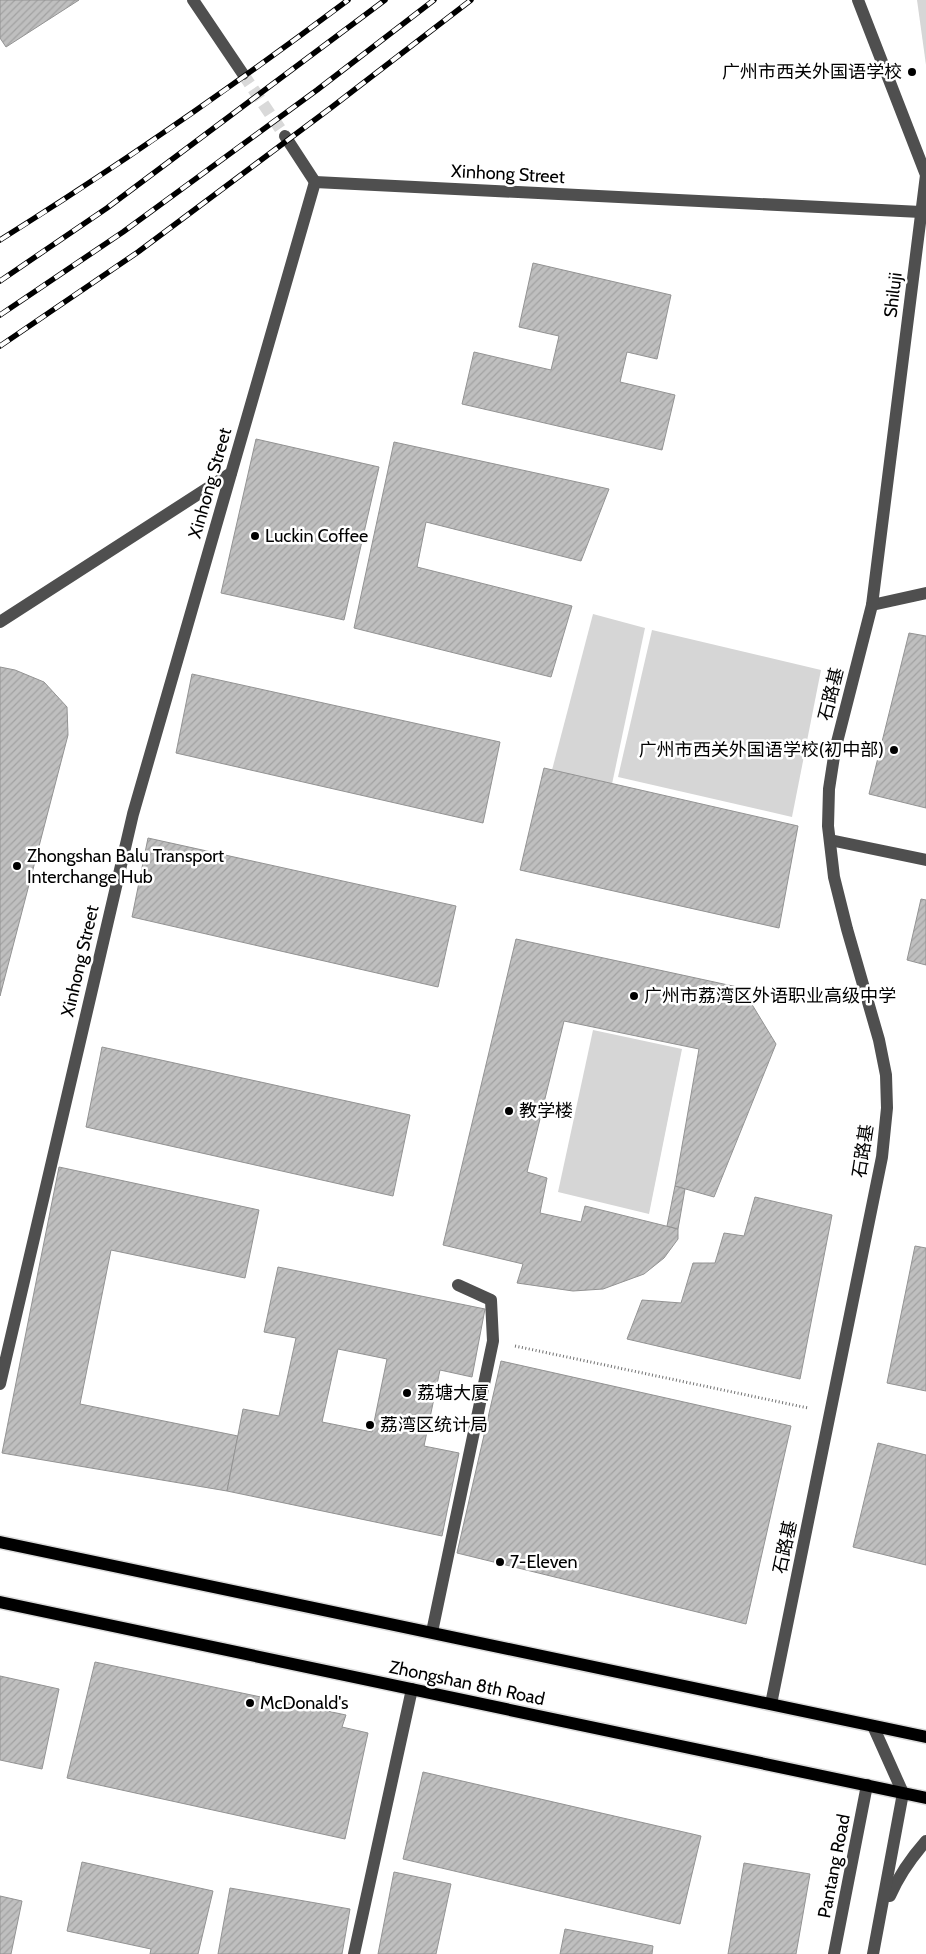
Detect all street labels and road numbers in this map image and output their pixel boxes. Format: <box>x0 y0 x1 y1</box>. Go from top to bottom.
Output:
street label: Xinhong Street <box>451 160 565 188</box>
street label: Shiluji <box>879 271 907 319</box>
street label: Xinhong Street <box>184 425 236 541</box>
street label: 石路基 <box>814 665 848 723</box>
street label: Xinhong Street <box>56 903 104 1019</box>
street label: 石路基 <box>848 1123 878 1179</box>
street label: 石路基 <box>769 1518 801 1576</box>
street label: Zhongshan 8th Road <box>387 1656 547 1710</box>
street label: Pantang Road <box>813 1812 855 1920</box>

